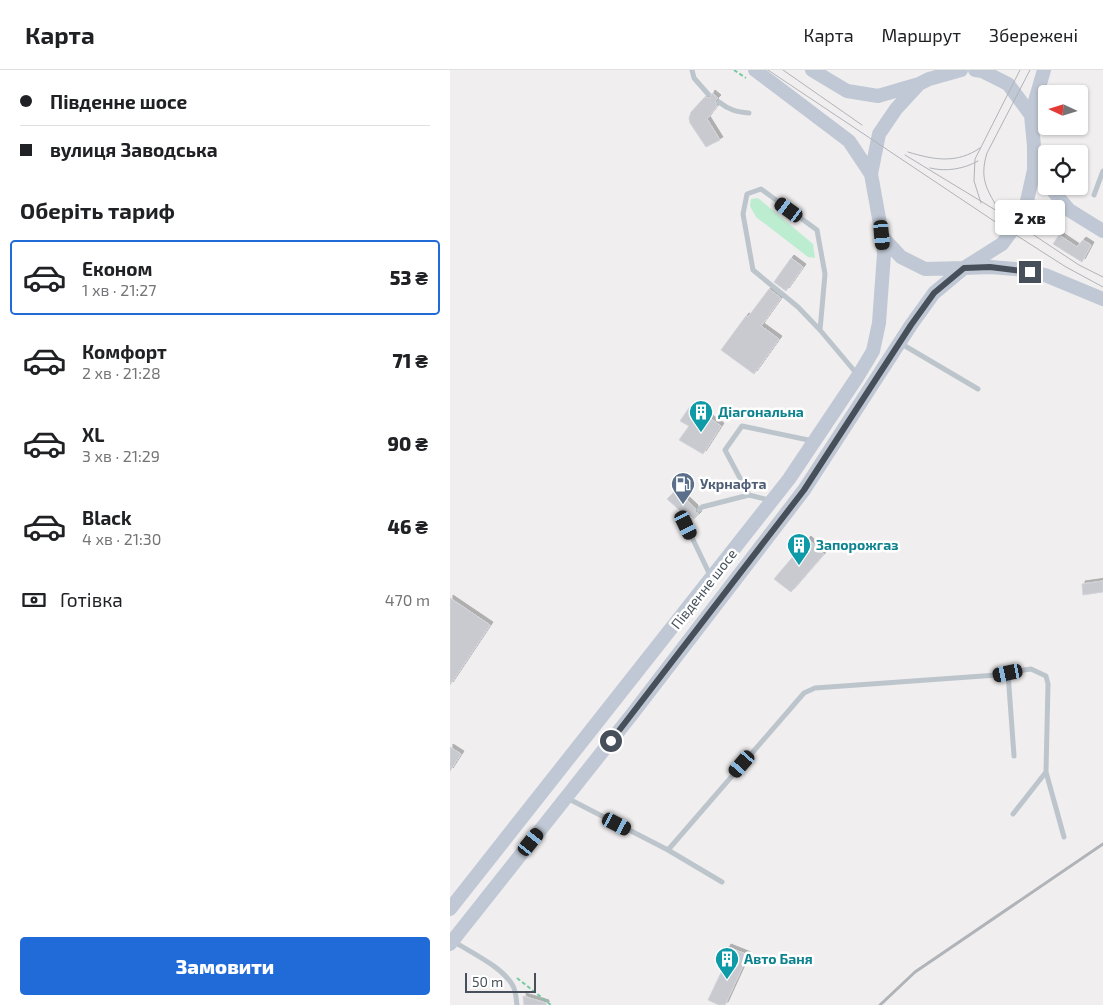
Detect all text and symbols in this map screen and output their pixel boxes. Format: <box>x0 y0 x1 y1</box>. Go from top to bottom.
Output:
text: Карта <box>25 20 95 49</box>
text: Карта <box>804 24 854 46</box>
text: Маршрут <box>882 24 961 46</box>
text: Збережені <box>989 24 1078 46</box>
north arrow <box>1038 85 1088 135</box>
map controls <box>1038 85 1088 195</box>
text: Південне шосе <box>50 90 187 113</box>
text: вулиця Заводська <box>50 138 218 161</box>
button: locate <box>1038 145 1088 195</box>
car <box>772 195 805 225</box>
text: Оберіть тариф <box>20 197 175 223</box>
callout: 2 хв <box>995 200 1065 234</box>
text: 2 хв <box>1014 208 1046 227</box>
car <box>873 219 890 251</box>
icon: car <box>22 255 67 300</box>
text: Економ <box>82 257 153 280</box>
route end <box>1019 261 1041 283</box>
text: 53 ₴ <box>390 266 428 289</box>
text: 1 хв · 21:27 <box>82 280 157 299</box>
icon: car <box>22 338 67 383</box>
text: Комфорт <box>82 340 167 363</box>
text: 71 ₴ <box>393 349 428 372</box>
text: 2 хв · 21:28 <box>82 363 161 382</box>
building icon: Діагональна <box>688 399 714 433</box>
place label: Діагональна <box>718 403 804 420</box>
icon: car <box>22 421 67 466</box>
text: XL <box>82 423 104 446</box>
text: 90 ₴ <box>388 432 428 455</box>
text: 3 хв · 21:29 <box>82 446 160 465</box>
fuel station icon: Укрнафта <box>670 471 696 505</box>
place label: Укрнафта <box>700 475 767 492</box>
icon: car <box>22 504 67 549</box>
text: Black <box>82 506 132 529</box>
car <box>672 508 699 542</box>
text: 46 ₴ <box>388 515 428 538</box>
text: 4 хв · 21:30 <box>82 529 161 548</box>
building icon: Запорожгаз <box>786 532 812 566</box>
place label: Запорожгаз <box>816 536 899 553</box>
street label: Південне шосе <box>667 545 740 632</box>
icon: cash <box>20 586 48 614</box>
text: Готівка <box>60 588 123 611</box>
text: 470 m <box>385 590 430 609</box>
car <box>991 663 1024 683</box>
route start <box>600 730 622 752</box>
car <box>726 748 757 780</box>
car <box>600 811 633 837</box>
car <box>515 826 546 858</box>
button: Замовити <box>20 937 430 995</box>
building icon: Авто Баня <box>714 946 740 980</box>
place label: Авто Баня <box>744 950 813 967</box>
scale bar <box>465 970 536 993</box>
text: 50 m <box>472 973 503 990</box>

